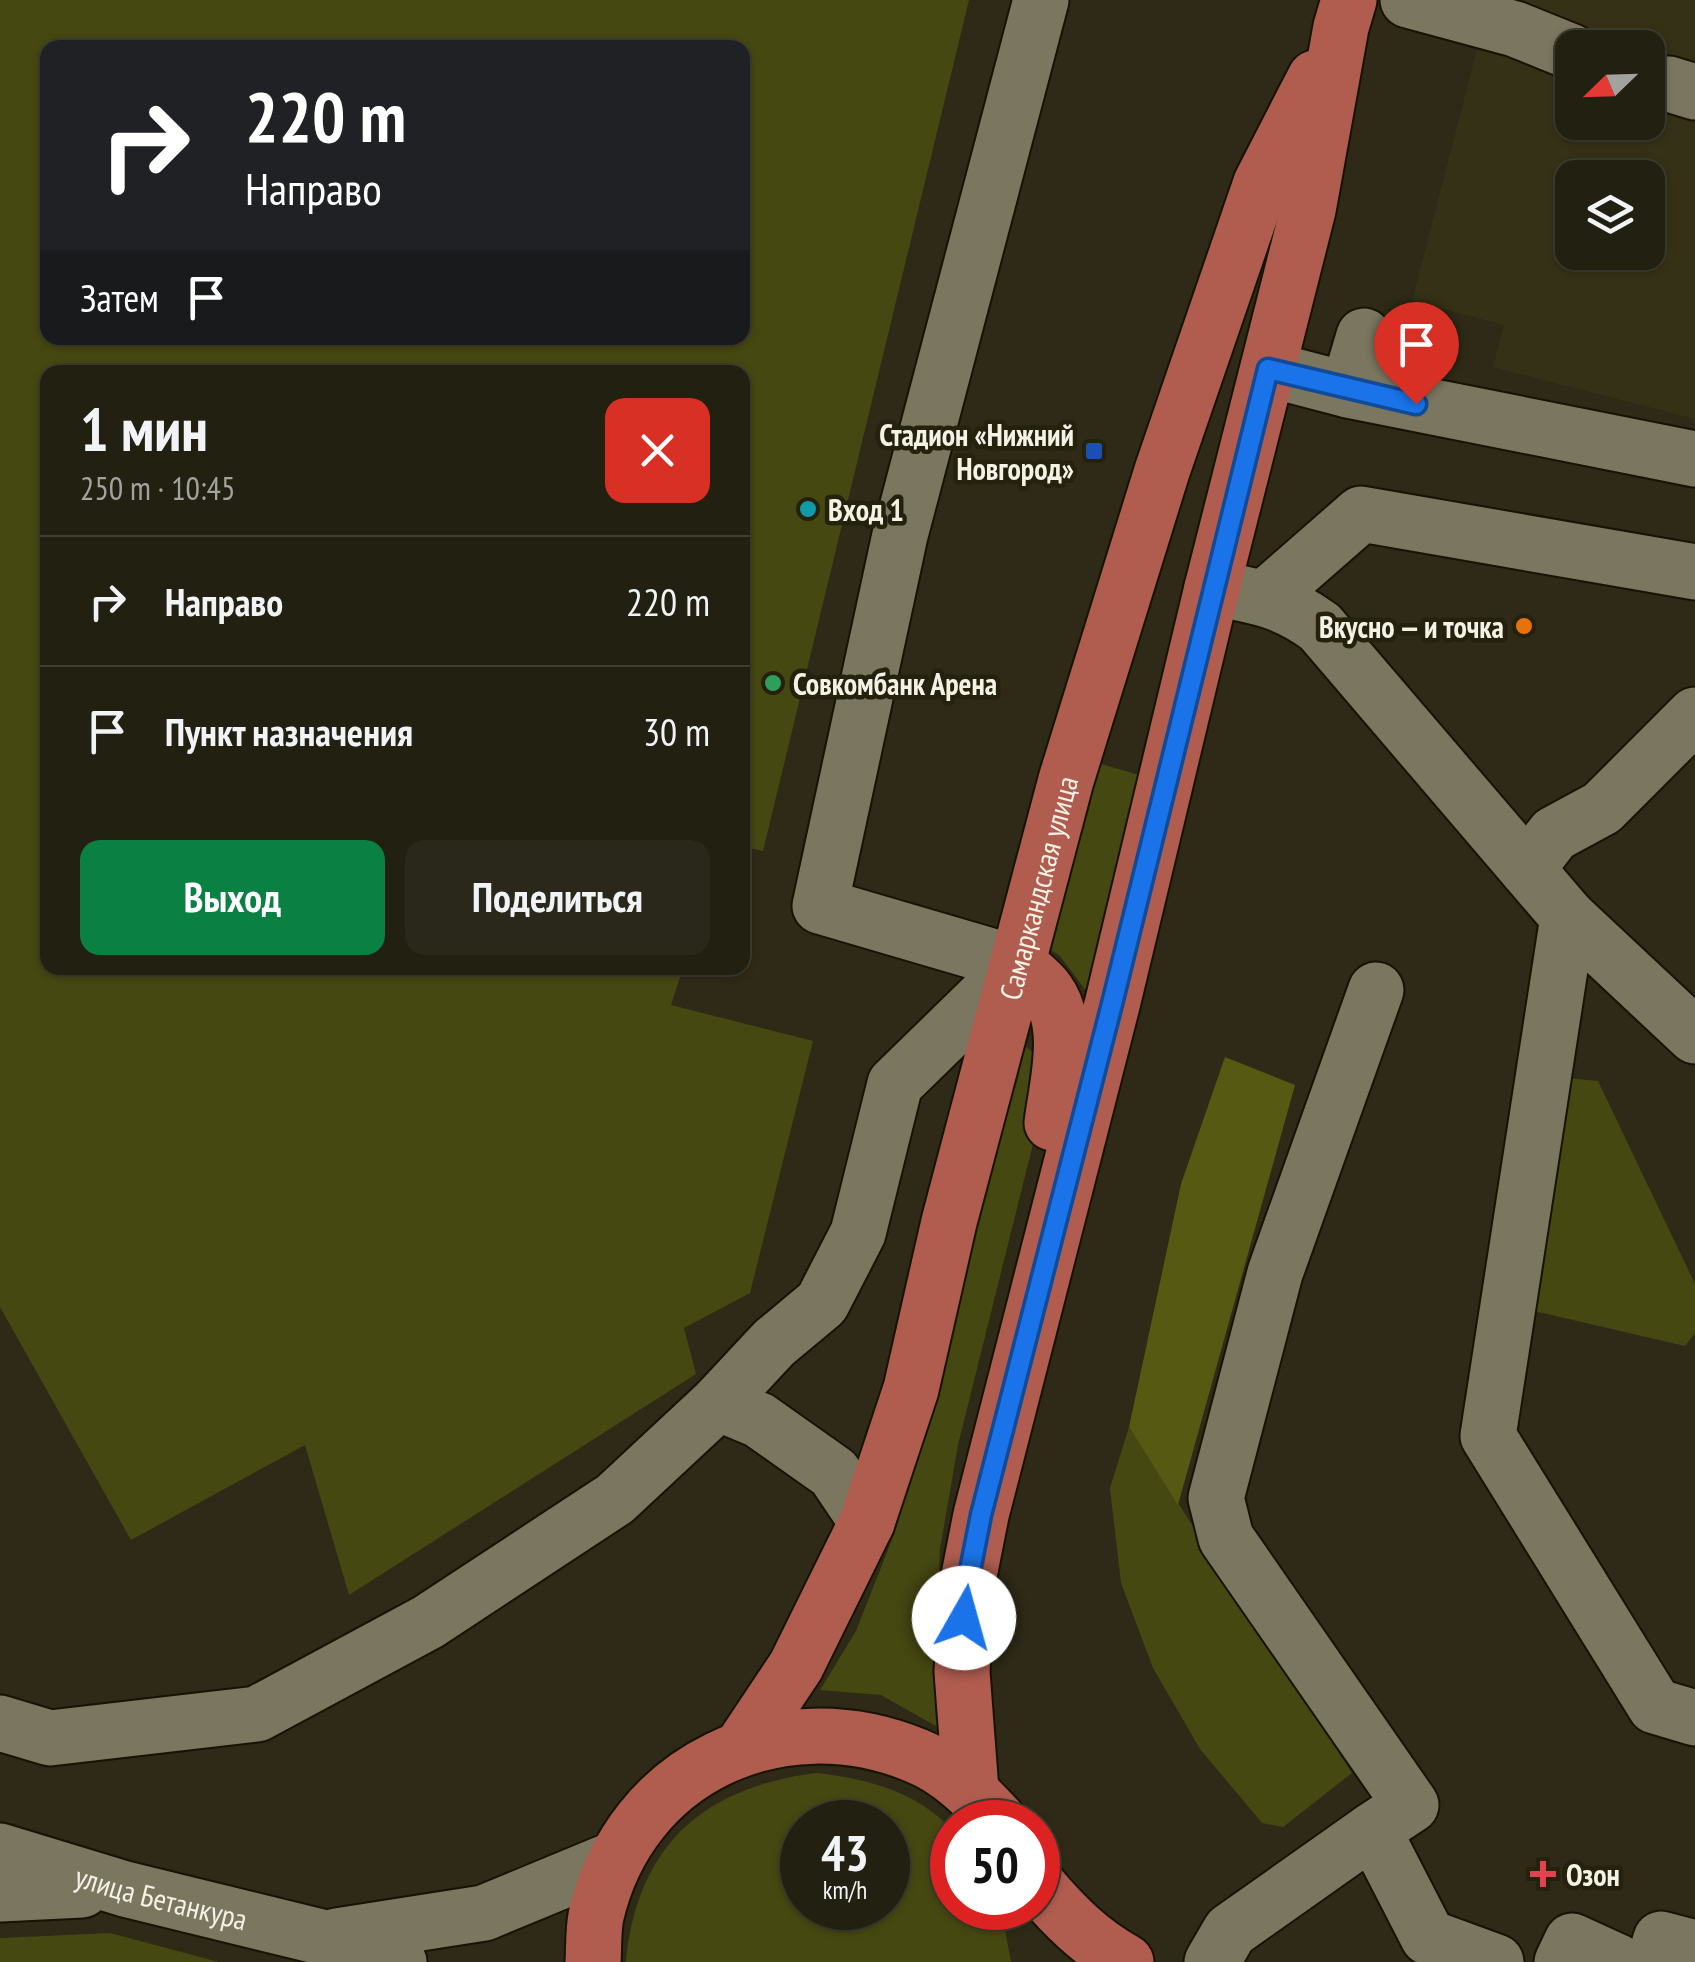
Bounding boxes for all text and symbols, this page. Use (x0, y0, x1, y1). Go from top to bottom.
north arrow (1555, 30, 1665, 140)
map controls (1555, 30, 1665, 270)
text: 220 m (245, 71, 406, 161)
icon: right (80, 80, 210, 210)
text: Направо (245, 159, 382, 217)
button: layers (1555, 160, 1665, 270)
icon: arrive (179, 270, 234, 325)
text: Затем (80, 273, 159, 322)
pin (1374, 302, 1459, 405)
icon: arrive (1389, 317, 1444, 372)
text: 1 мин (80, 390, 208, 468)
button: close (605, 398, 710, 503)
place label: Стадион «Нижний Новгород» (879, 415, 1074, 488)
marker: Стадион «Нижний Новгород» (1083, 440, 1105, 462)
text: 250 m · 10:45 (80, 467, 235, 509)
place label: Вход 1 (828, 490, 904, 529)
marker: Вход 1 (797, 498, 819, 520)
icon: right (80, 574, 135, 629)
text: Направо (165, 577, 283, 626)
text: 220 m (626, 577, 710, 626)
place label: Вкусно — и точка (1319, 607, 1504, 646)
marker: Вкусно — и точка (1513, 615, 1535, 637)
place label: Совкомбанк Арена (793, 664, 997, 703)
marker: Совкомбанк Арена (762, 672, 784, 694)
icon: arrive (80, 704, 135, 759)
text: Пункт назначения (165, 707, 413, 756)
text: 30 m (643, 707, 710, 756)
street label: Самаркандская улица (989, 772, 1086, 1004)
button: Выход (80, 840, 385, 955)
button: Поделиться (405, 840, 710, 955)
position arrow (912, 1566, 1016, 1670)
speed limit sign: 50 (930, 1800, 1060, 1930)
text: 43 (821, 1820, 869, 1885)
place label: Озон (1566, 1855, 1620, 1894)
street label: улица Бетанкура (71, 1856, 252, 1938)
marker: Озон (1530, 1861, 1556, 1887)
text: km/h (823, 1874, 867, 1906)

